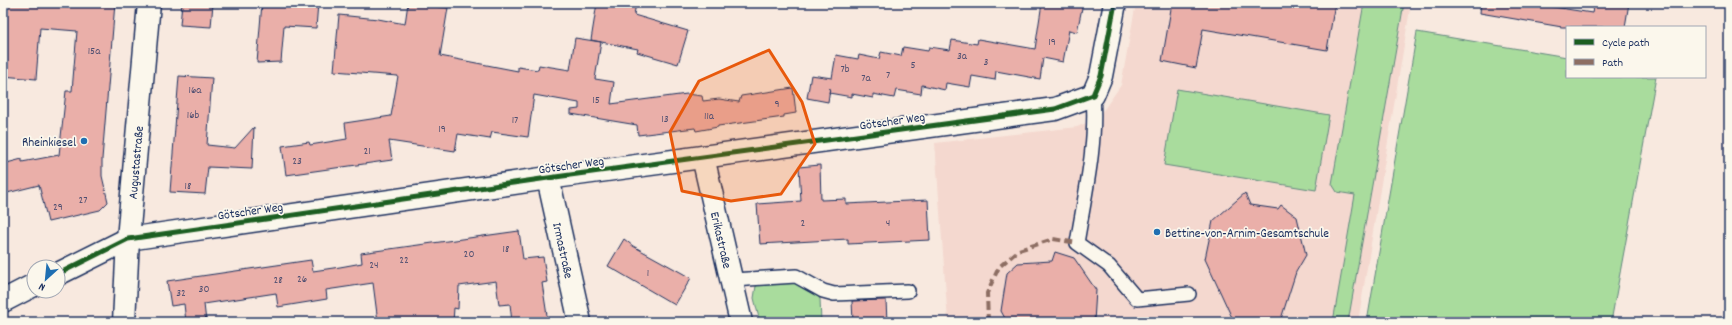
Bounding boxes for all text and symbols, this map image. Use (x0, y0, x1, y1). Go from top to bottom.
legend (1566, 26, 1706, 78)
house number: 19 (1048, 35, 1056, 51)
text: Cycle path (1602, 35, 1650, 52)
house number: 15a (88, 44, 101, 60)
house number: 3a (957, 49, 968, 65)
house number: 3 (984, 55, 989, 71)
text: Path (1602, 55, 1623, 72)
house number: 5 (910, 58, 916, 74)
house number: 7b (841, 62, 850, 78)
house number: 7 (886, 68, 890, 84)
house number: 7a (861, 71, 872, 87)
house number: 16a (189, 83, 202, 99)
house number: 15 (592, 93, 600, 109)
house number: 9 (774, 97, 780, 113)
house number: 16b (187, 108, 200, 124)
street label: Götscher Weg (858, 108, 927, 136)
house number: 11a (704, 109, 715, 125)
house number: 13 (661, 112, 669, 128)
house number: 17 (512, 113, 518, 129)
house number: 19 (438, 122, 446, 138)
street label: Augustastraße (125, 125, 150, 200)
place label: Rheinkiesel (22, 134, 76, 153)
marker: Rheinkiesel (79, 136, 89, 146)
house number: 21 (363, 144, 371, 160)
street label: Götscher Weg (537, 152, 606, 180)
house number: 23 (292, 154, 302, 170)
house number: 18 (185, 179, 191, 195)
house number: 27 (78, 193, 88, 209)
street label: Götscher Weg (216, 198, 285, 226)
house number: 29 (53, 200, 63, 216)
street label: Erikastraße (704, 210, 735, 271)
house number: 2 (801, 216, 806, 232)
house number: 4 (886, 216, 890, 232)
street label: Irmastraße (546, 221, 577, 281)
place label: Bettine-von-Arnim-Gesamtschule (1165, 225, 1329, 244)
marker: Bettine-von-Arnim-Gesamtschule (1152, 227, 1162, 237)
house number: 18 (503, 242, 509, 258)
house number: 20 (464, 247, 474, 263)
house number: 22 (399, 253, 409, 269)
house number: 24 (369, 258, 379, 274)
north arrow (26, 259, 66, 299)
house number: 1 (647, 266, 649, 282)
house number: 26 (297, 272, 307, 288)
house number: 28 (273, 273, 283, 289)
text: N (36, 278, 48, 294)
house number: 30 (199, 282, 209, 298)
house number: 32 (176, 286, 186, 302)

